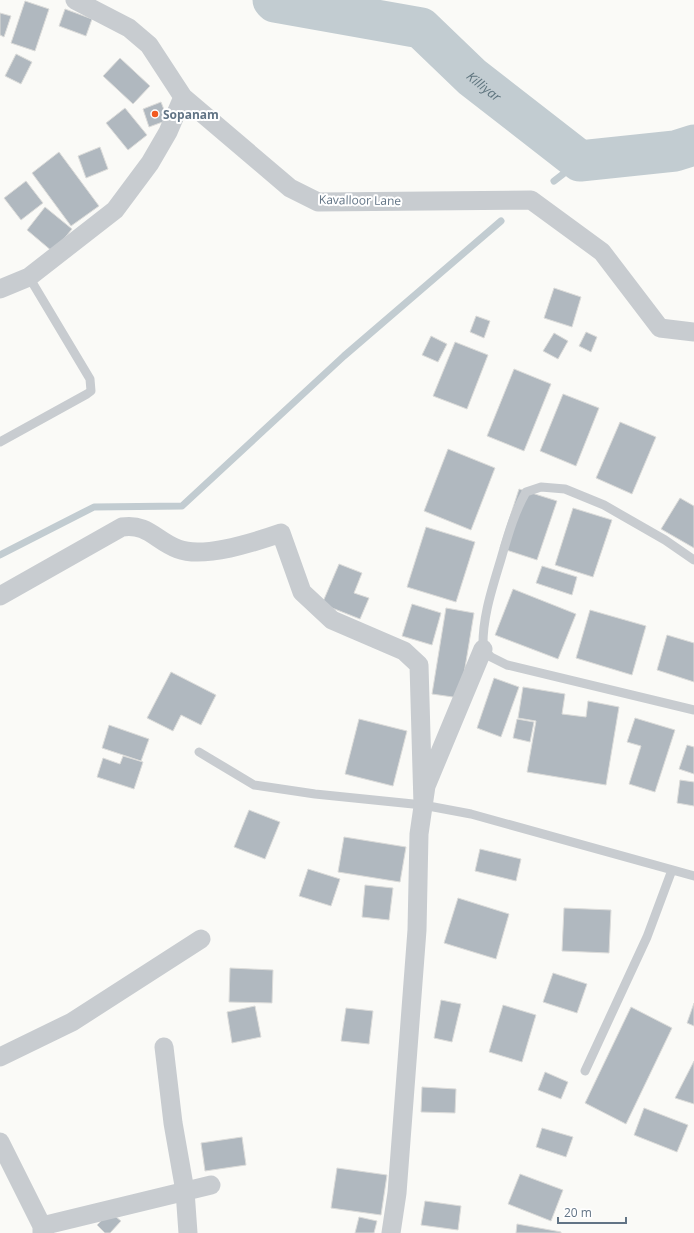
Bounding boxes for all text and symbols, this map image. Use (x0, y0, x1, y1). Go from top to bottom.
water label: Killiyar (463, 68, 506, 106)
place label: Sopanam (163, 106, 219, 123)
marker: Sopanam (150, 109, 160, 119)
street label: Kavalloor Lane (319, 191, 402, 209)
scale bar (558, 1199, 626, 1225)
text: 20 m (564, 1204, 592, 1221)

